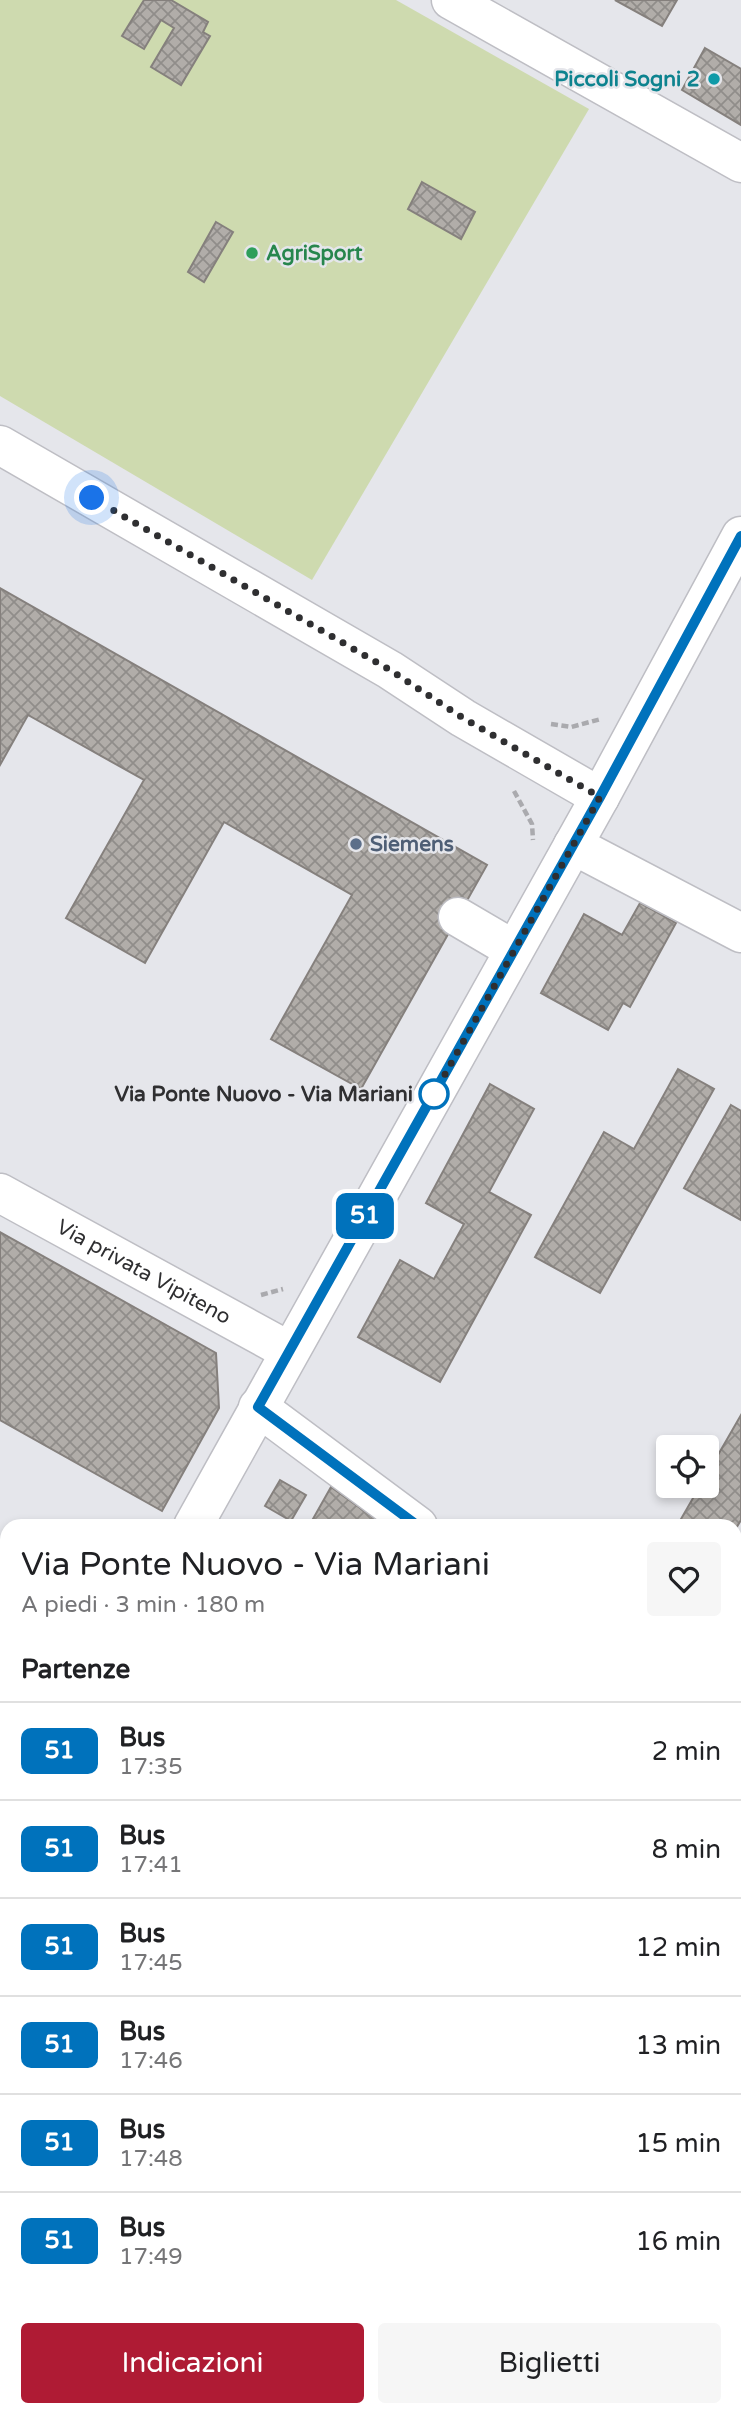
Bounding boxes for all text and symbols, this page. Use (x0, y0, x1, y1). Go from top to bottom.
place label: Piccoli Sogni 2 (554, 67, 700, 92)
marker: Piccoli Sogni 2 (706, 71, 722, 87)
place label: AgriSport (266, 241, 363, 266)
marker: AgriSport (244, 245, 260, 261)
your location (74, 480, 109, 515)
place label: Siemens (370, 832, 454, 857)
marker: Siemens (348, 836, 364, 852)
marker: Via Ponte Nuovo - Via Mariani (419, 1079, 449, 1109)
place label: Via Ponte Nuovo - Via Mariani (115, 1082, 413, 1107)
line badge: 51 (334, 1193, 396, 1239)
text: 51 (350, 1201, 380, 1230)
street label: Via privata Vipiteno (52, 1214, 235, 1329)
map controls (656, 1435, 719, 1498)
button: locate (656, 1435, 719, 1498)
button: heart (647, 1542, 721, 1616)
text: Via Ponte Nuovo - Via Mariani (21, 1545, 490, 1584)
text: A piedi · 3 min · 180 m (21, 1591, 265, 1619)
text: Partenze (21, 1654, 130, 1685)
text: Bus (119, 1722, 165, 1753)
text: 51 (44, 1736, 75, 1765)
text: 2 min (652, 1736, 721, 1767)
text: 17:35 (119, 1753, 183, 1781)
text: Bus (119, 1820, 165, 1851)
text: 51 (44, 1834, 75, 1863)
text: 8 min (652, 1834, 721, 1865)
text: 17:41 (119, 1851, 183, 1879)
text: Bus (119, 1918, 165, 1949)
text: 51 (44, 1932, 75, 1961)
text: 12 min (635, 1932, 721, 1963)
text: 17:45 (119, 1949, 183, 1977)
text: Bus (119, 2016, 165, 2047)
text: 51 (44, 2030, 75, 2059)
text: 13 min (635, 2030, 721, 2061)
text: 17:46 (119, 2047, 183, 2075)
text: Bus (119, 2114, 165, 2145)
text: 51 (44, 2128, 75, 2157)
text: 15 min (635, 2128, 721, 2159)
text: 17:48 (119, 2145, 183, 2173)
text: Bus (119, 2212, 165, 2243)
text: 51 (44, 2226, 75, 2255)
text: 16 min (635, 2226, 721, 2257)
text: 17:49 (119, 2243, 183, 2271)
button: Indicazioni (21, 2323, 364, 2403)
button: Biglietti (378, 2323, 721, 2403)

